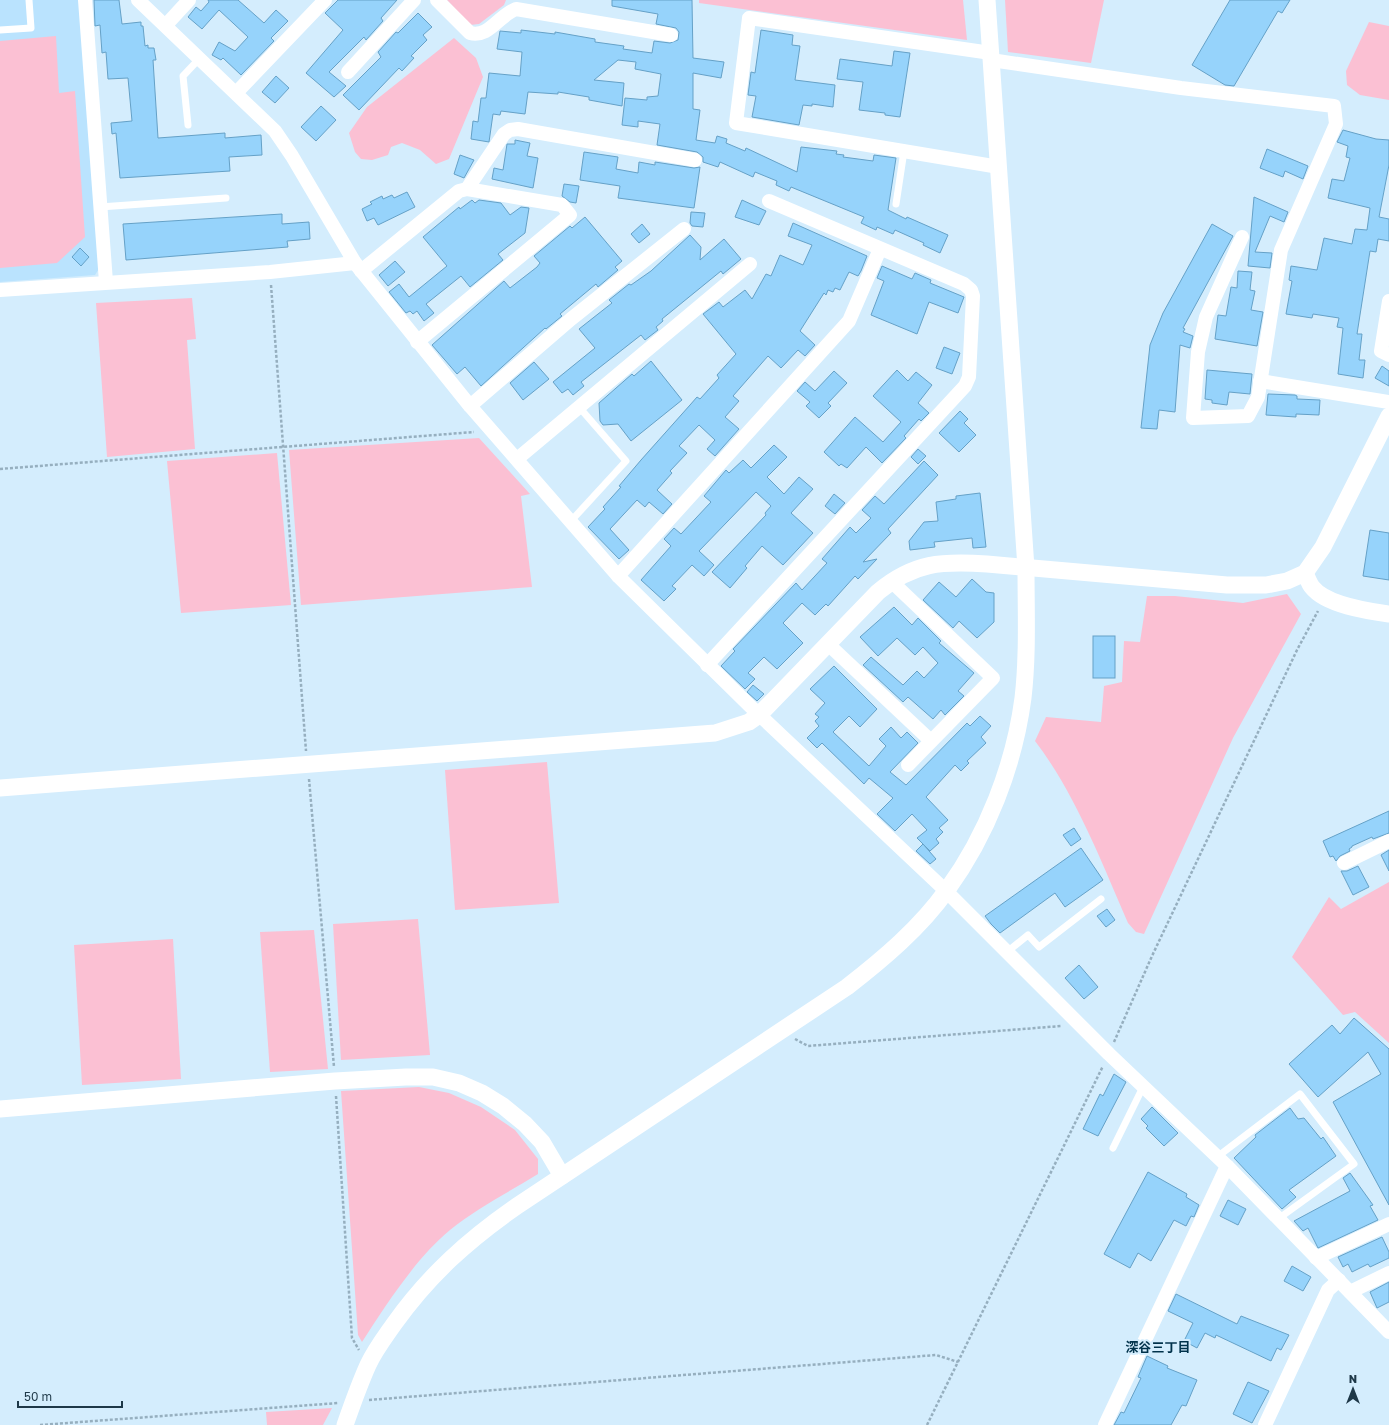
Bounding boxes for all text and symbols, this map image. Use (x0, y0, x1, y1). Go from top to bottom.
district label: 深谷三丁目 (1125, 1339, 1191, 1355)
north arrow (1333, 1369, 1373, 1409)
text: N (1349, 1372, 1357, 1385)
scale bar (18, 1383, 122, 1409)
text: 50 m (24, 1389, 52, 1404)

